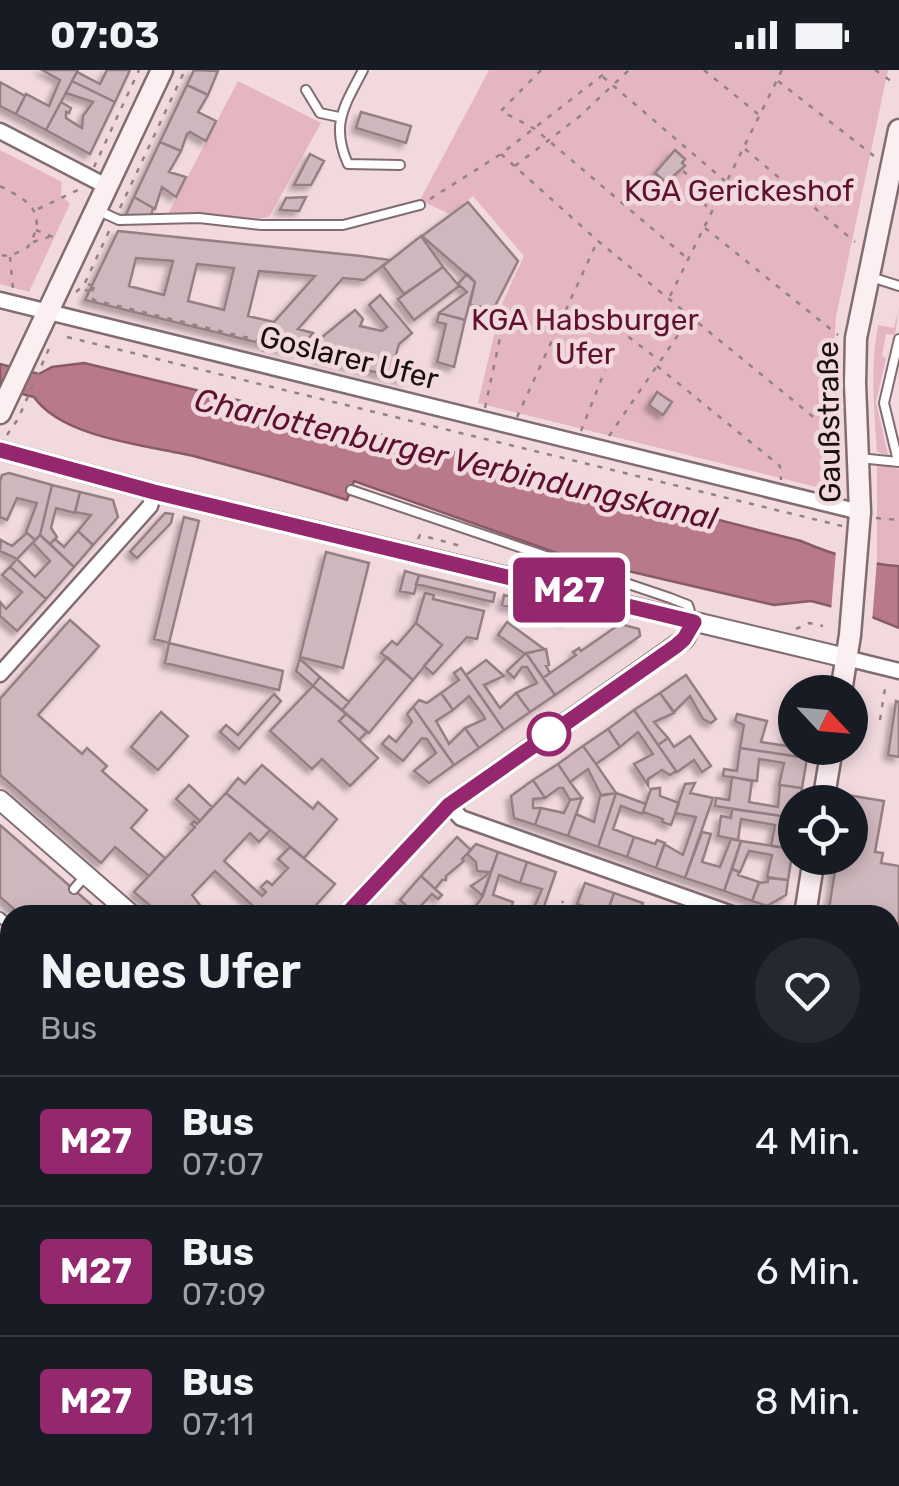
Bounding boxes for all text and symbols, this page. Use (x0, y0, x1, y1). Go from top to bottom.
text: 07:03 (50, 12, 160, 58)
park label: KGA Gerickeshof (624, 173, 854, 209)
park label: KGA Habsburger Ufer (471, 302, 700, 372)
street label: Goslarer Ufer (256, 318, 443, 398)
street label: Gaußstraße (810, 341, 848, 503)
water label: Charlottenburger Verbindungskanal (191, 380, 722, 538)
line badge: M27 (512, 558, 626, 622)
text: M27 (533, 569, 605, 611)
north arrow (778, 675, 868, 765)
map controls (778, 675, 868, 875)
unlabelled marker (528, 713, 570, 755)
button: locate (778, 785, 868, 875)
button: heart (755, 938, 860, 1043)
text: Neues Ufer (40, 943, 301, 1000)
text: Bus (40, 1009, 97, 1047)
text: Bus (182, 1099, 254, 1145)
text: 4 Min. (755, 1118, 860, 1164)
text: M27 (60, 1120, 132, 1162)
text: 07:07 (182, 1145, 263, 1183)
text: Bus (182, 1229, 254, 1275)
text: 6 Min. (756, 1248, 860, 1294)
text: M27 (60, 1250, 132, 1292)
text: 07:09 (182, 1275, 266, 1313)
text: Bus (182, 1359, 254, 1405)
text: 8 Min. (755, 1378, 860, 1424)
text: M27 (60, 1380, 132, 1422)
text: 07:11 (182, 1405, 254, 1443)

